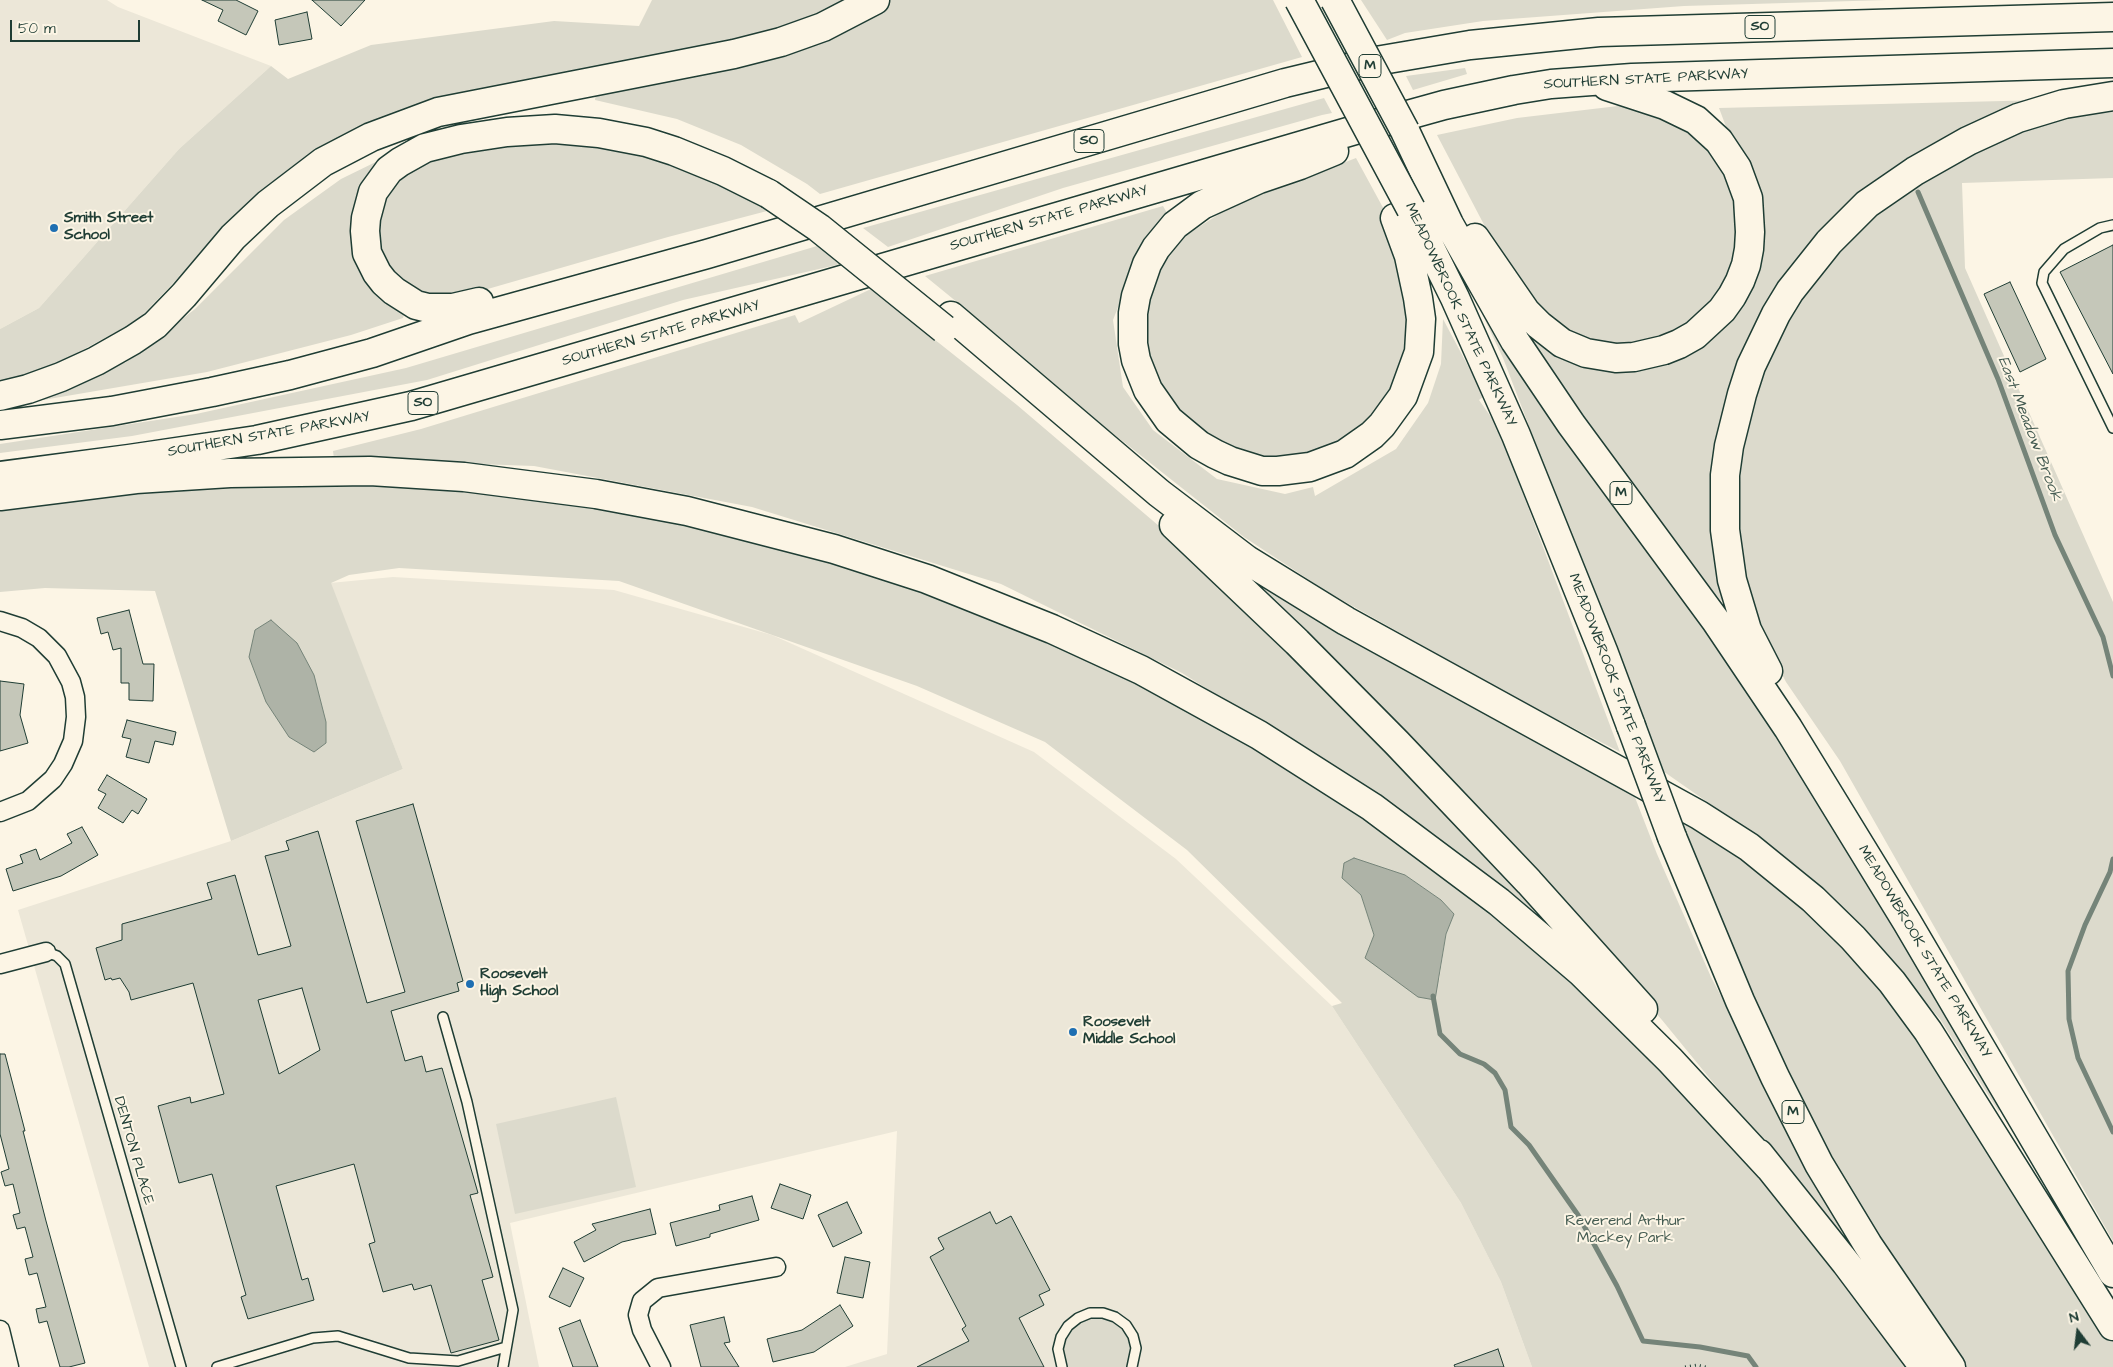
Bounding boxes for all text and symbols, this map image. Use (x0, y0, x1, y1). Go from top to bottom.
scale bar (12, 10, 142, 42)
road number: SO (1745, 16, 1775, 38)
text: 50 m (18, 18, 56, 39)
road number: M (1359, 54, 1381, 78)
street label: SOUTHERN STATE PARKWAY (1543, 66, 1749, 94)
road number: SO (1074, 130, 1104, 152)
street label: SOUTHERN STATE PARKWAY (948, 182, 1150, 256)
street label: MEADOWBROOK STATE PARKWAY (1400, 200, 1520, 430)
place label: Smith Street School (64, 210, 153, 245)
marker: Smith Street School (48, 222, 60, 234)
street label: SOUTHERN STATE PARKWAY (560, 297, 762, 371)
water label: East Meadow Brook (1993, 354, 2065, 504)
road number: SO (408, 392, 438, 414)
street label: SOUTHERN STATE PARKWAY (166, 408, 372, 462)
road number: M (1610, 482, 1632, 504)
street label: MEADOWBROOK STATE PARKWAY (1564, 571, 1668, 807)
street label: MEADOWBROOK STATE PARKWAY (1853, 842, 1995, 1062)
place label: Roosevelt High School (480, 966, 558, 1001)
marker: Roosevelt High School (464, 978, 476, 990)
place label: Roosevelt Middle School (1083, 1014, 1175, 1049)
marker: Roosevelt Middle School (1067, 1026, 1079, 1038)
street label: DENTON PLACE (109, 1095, 157, 1207)
road number: M (1782, 1100, 1804, 1124)
park label: Reverend Arthur Mackey Park (1565, 1213, 1685, 1248)
north arrow (2053, 1307, 2103, 1357)
text: N (2067, 1307, 2081, 1328)

